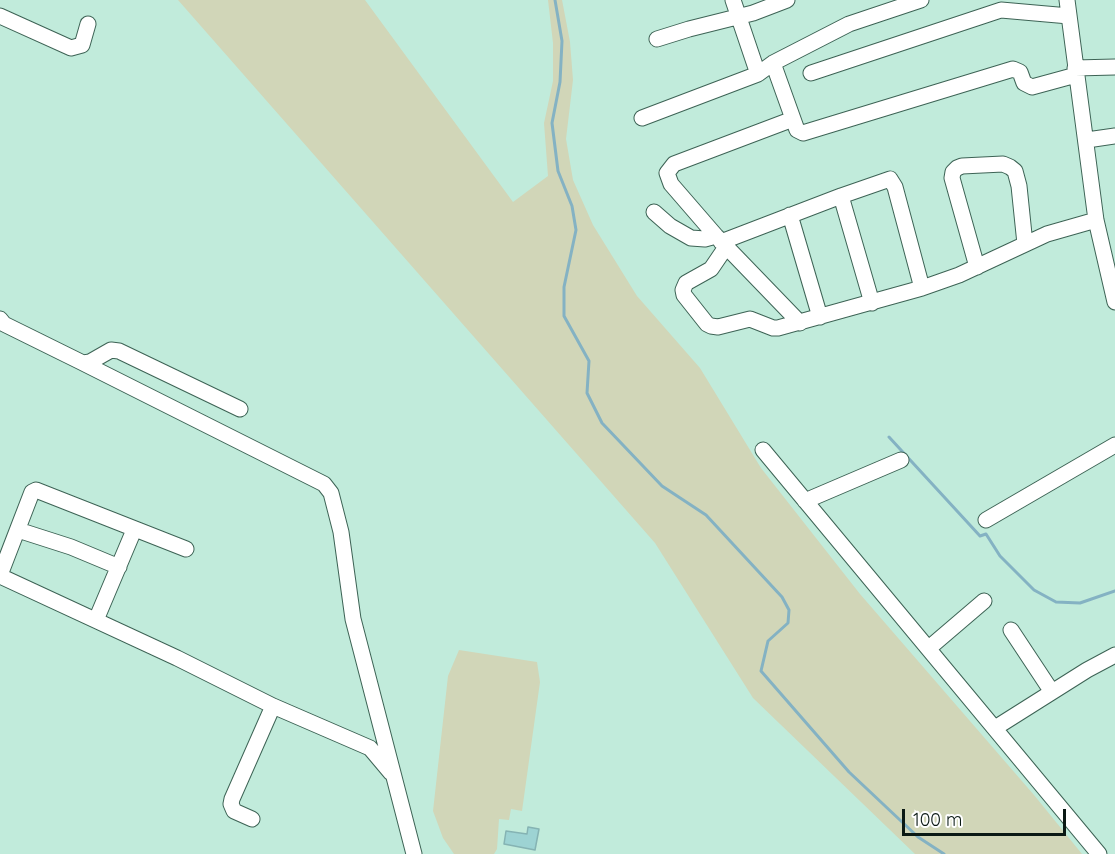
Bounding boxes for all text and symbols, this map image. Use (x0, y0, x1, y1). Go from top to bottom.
scale bar (905, 797, 1068, 835)
text: 100 m (913, 808, 962, 831)

